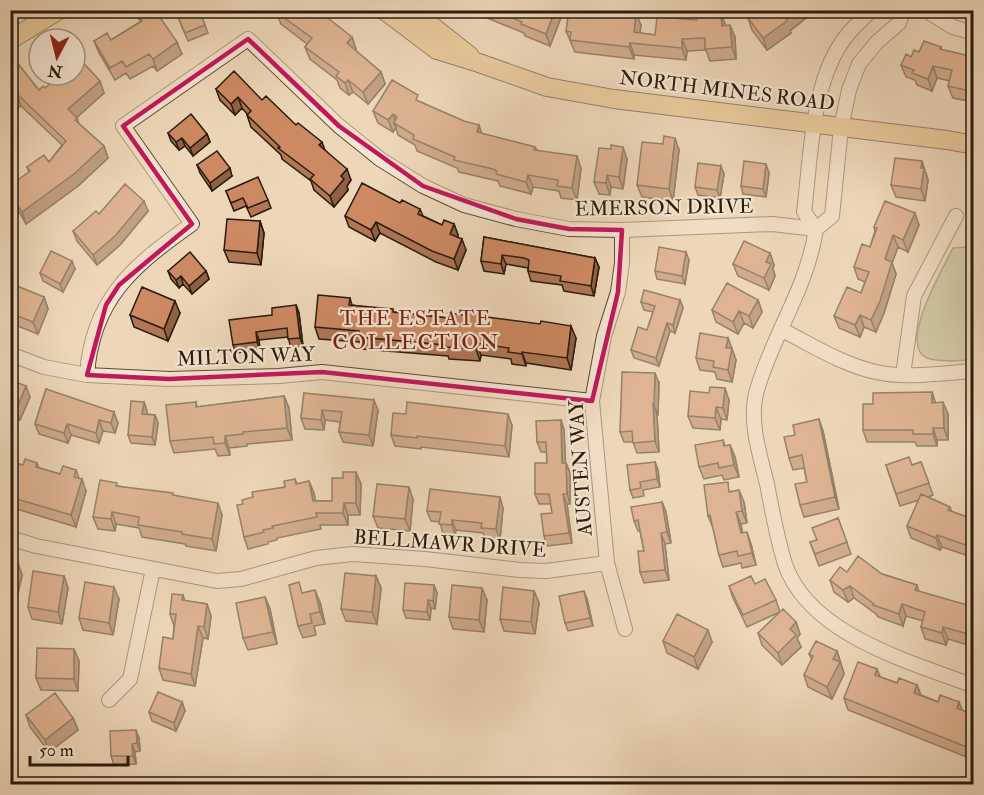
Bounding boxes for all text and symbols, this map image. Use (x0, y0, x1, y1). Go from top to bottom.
north arrow (27, 27, 87, 87)
text: N (46, 60, 65, 82)
street label: NORTH MINES ROAD (618, 65, 836, 116)
street label: EMERSON DRIVE (574, 193, 754, 222)
district label: THE ESTATE COLLECTION (332, 305, 500, 356)
street label: MILTON WAY (176, 342, 317, 371)
street label: AUSTEN WAY (563, 398, 598, 538)
street label: BELLMAWR DRIVE (353, 524, 547, 563)
scale bar (30, 729, 128, 767)
text: 50 m (39, 739, 74, 762)

